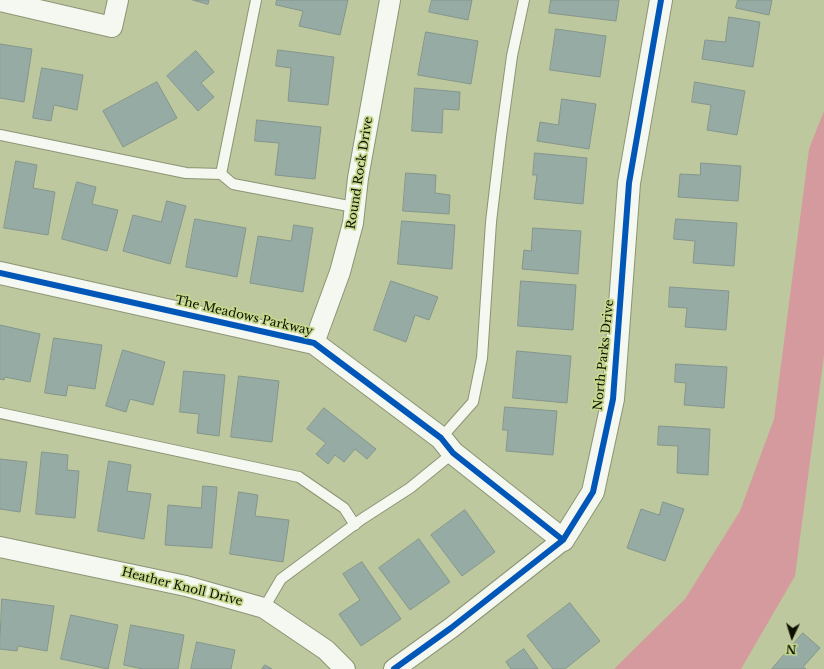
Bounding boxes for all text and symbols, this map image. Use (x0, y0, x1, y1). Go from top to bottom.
street label: Round Rock Drive (344, 116, 376, 230)
street label: The Meadows Parkway (174, 293, 314, 339)
street label: North Parks Drive (591, 299, 617, 411)
street label: Heather Knoll Drive (120, 565, 244, 609)
north arrow (772, 617, 812, 657)
text: N (786, 642, 797, 656)

